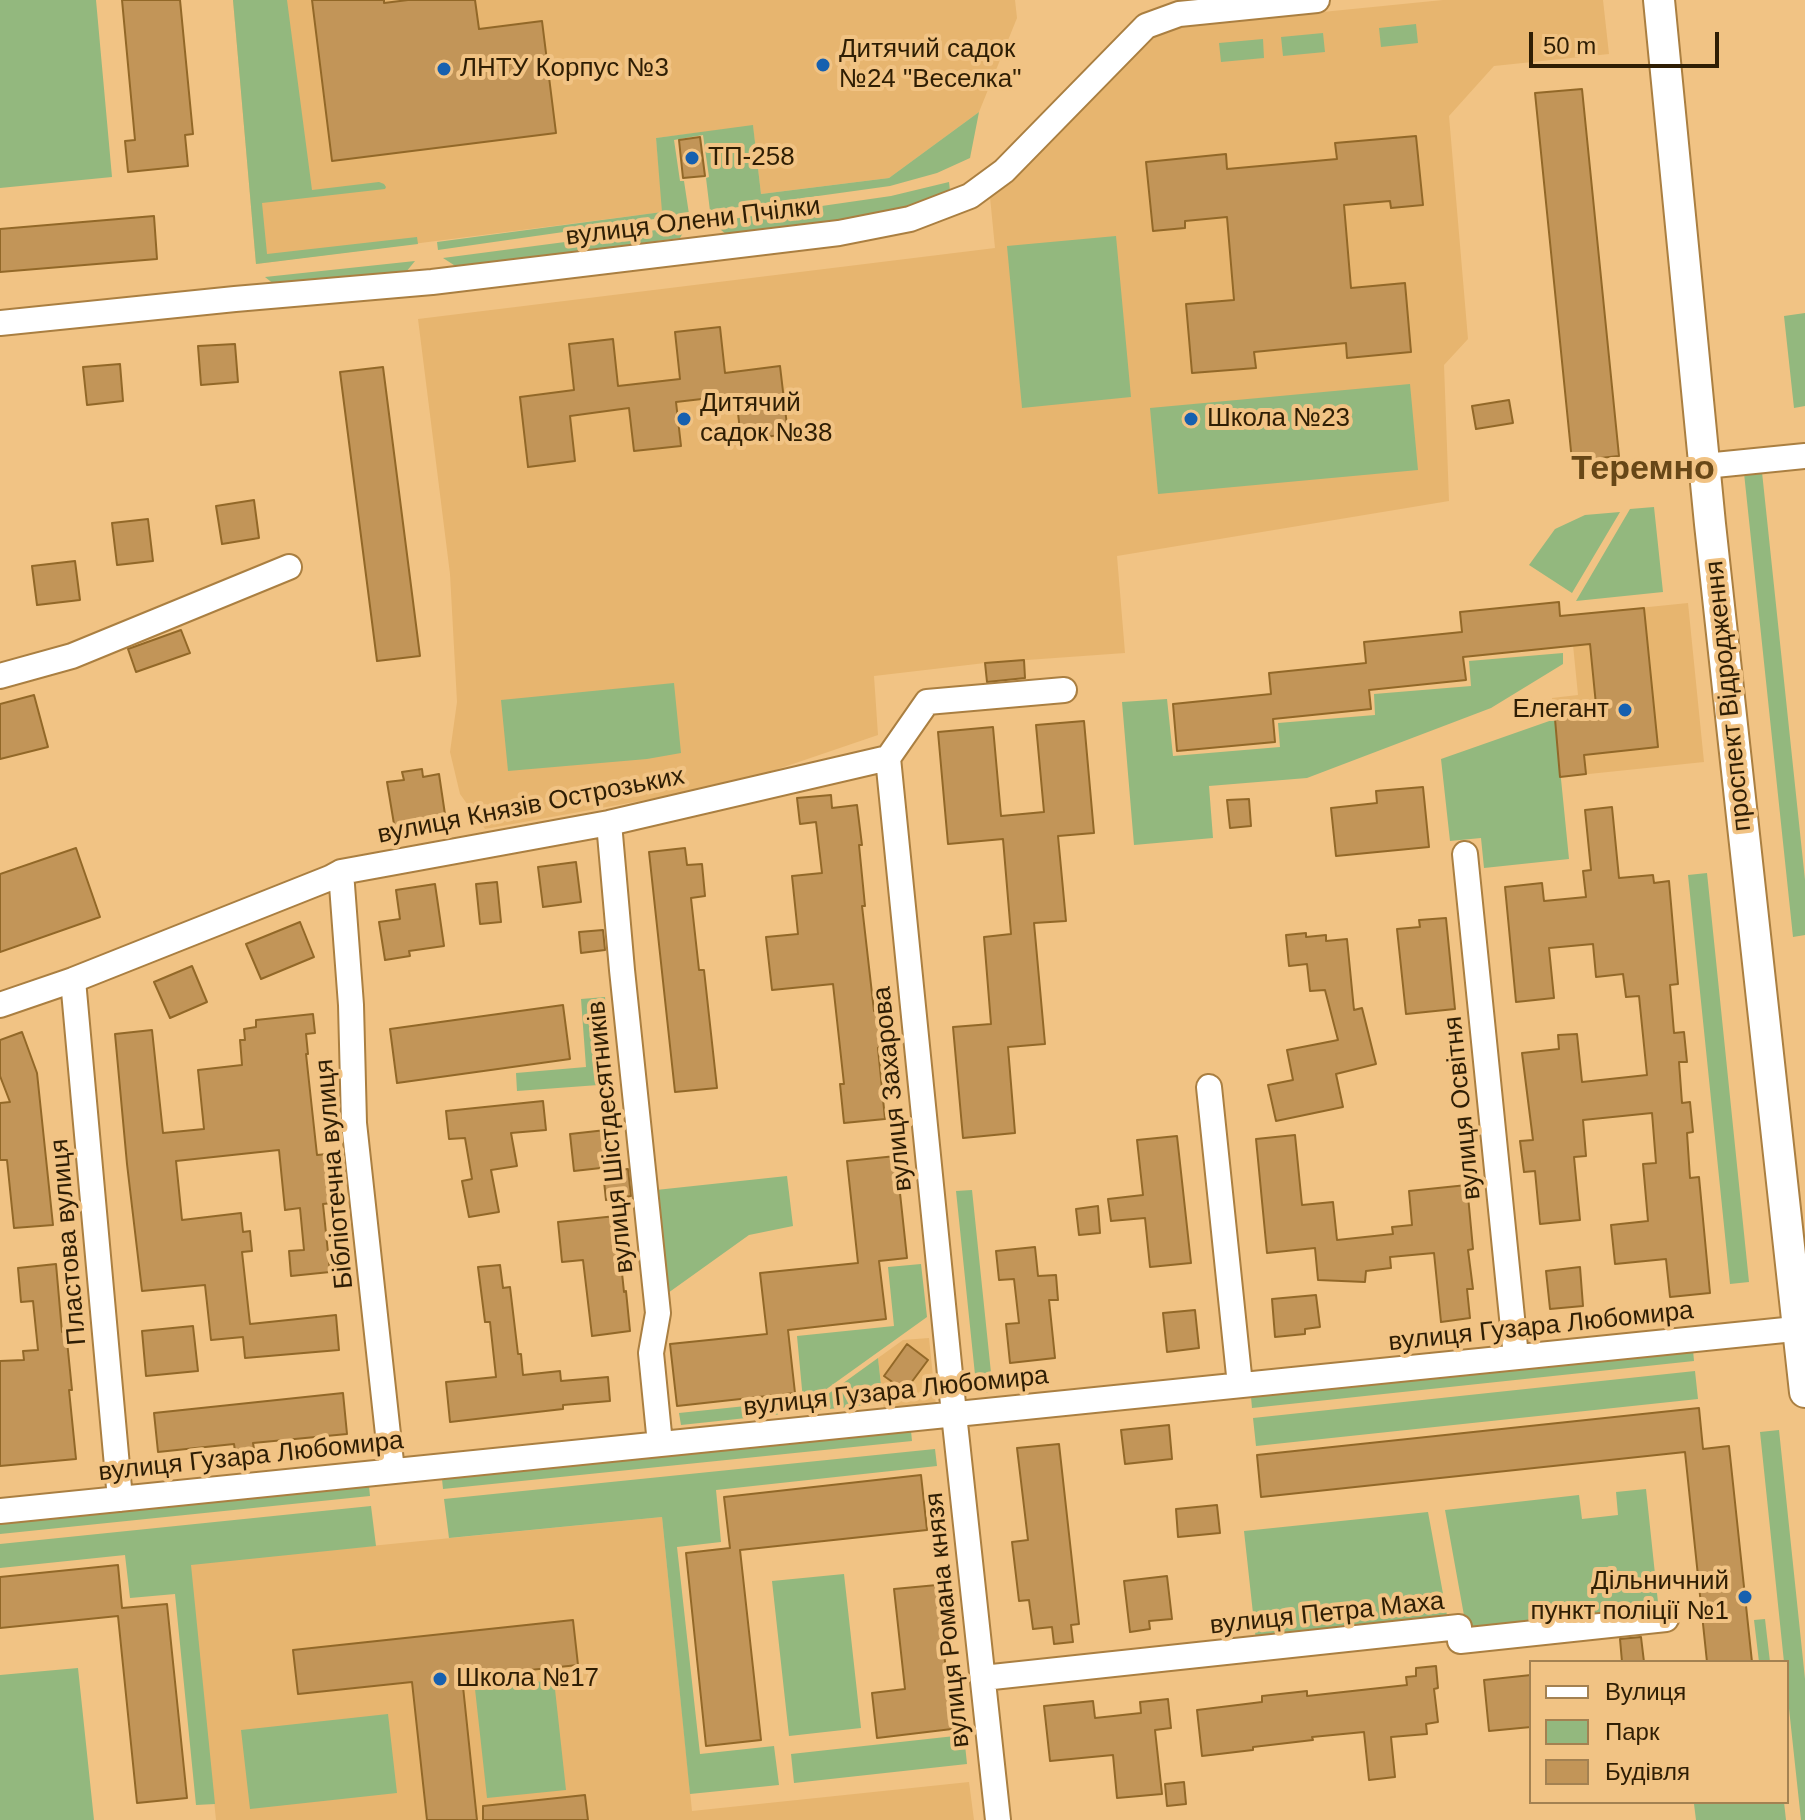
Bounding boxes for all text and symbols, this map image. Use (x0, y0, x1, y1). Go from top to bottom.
scale bar (1533, 16, 1723, 66)
text: 50 m (1543, 32, 1596, 59)
place label: Дитячий садок №24 "Веселка" (839, 34, 1021, 96)
place label: ЛНТУ Корпус №3 (460, 53, 669, 85)
marker: Дитячий садок №24 "Веселка" (814, 56, 832, 74)
marker: ЛНТУ Корпус №3 (435, 60, 453, 78)
place label: ТП-258 (708, 142, 795, 174)
marker: ТП-258 (683, 149, 701, 167)
street label: вулиця Олени Пчілки (564, 191, 822, 253)
place label: Дитячий садок №38 (700, 388, 833, 450)
place label: Школа №23 (1207, 403, 1350, 435)
marker: Дитячий садок №38 (675, 410, 693, 428)
marker: Школа №23 (1182, 410, 1200, 428)
district label: Теремно (1571, 450, 1715, 490)
street label: проспект Відродження (1699, 559, 1759, 833)
place label: Елегант (1512, 694, 1609, 726)
marker: Елегант (1616, 701, 1634, 719)
street label: вулиця Князів Острозьких (375, 761, 687, 851)
street label: вулиця Захарова (867, 985, 919, 1193)
street label: вулиця Шістдесятників (581, 999, 641, 1275)
street label: вулиця Освітня (1438, 1015, 1488, 1201)
street label: Бібліотечна вулиця (309, 1058, 361, 1290)
street label: Пластова вулиця (44, 1138, 94, 1346)
street label: вулиця Гузара Любомира (1387, 1295, 1695, 1359)
street label: вулиця Гузара Любомира (742, 1360, 1050, 1424)
street label: вулиця Гузара Любомира (97, 1425, 405, 1489)
street label: вулиця Романа князя (919, 1491, 977, 1749)
place label: Дільничний пункт поліції №1 (1530, 1566, 1729, 1628)
street label: вулиця Петра Маха (1208, 1586, 1446, 1642)
marker: Дільничний пункт поліції №1 (1736, 1588, 1754, 1606)
legend (1529, 1660, 1789, 1804)
place label: Школа №17 (456, 1663, 599, 1695)
marker: Школа №17 (431, 1670, 449, 1688)
text: Вулиця (1605, 1678, 1686, 1705)
text: Парк (1605, 1718, 1659, 1745)
text: Будівля (1605, 1758, 1690, 1785)

